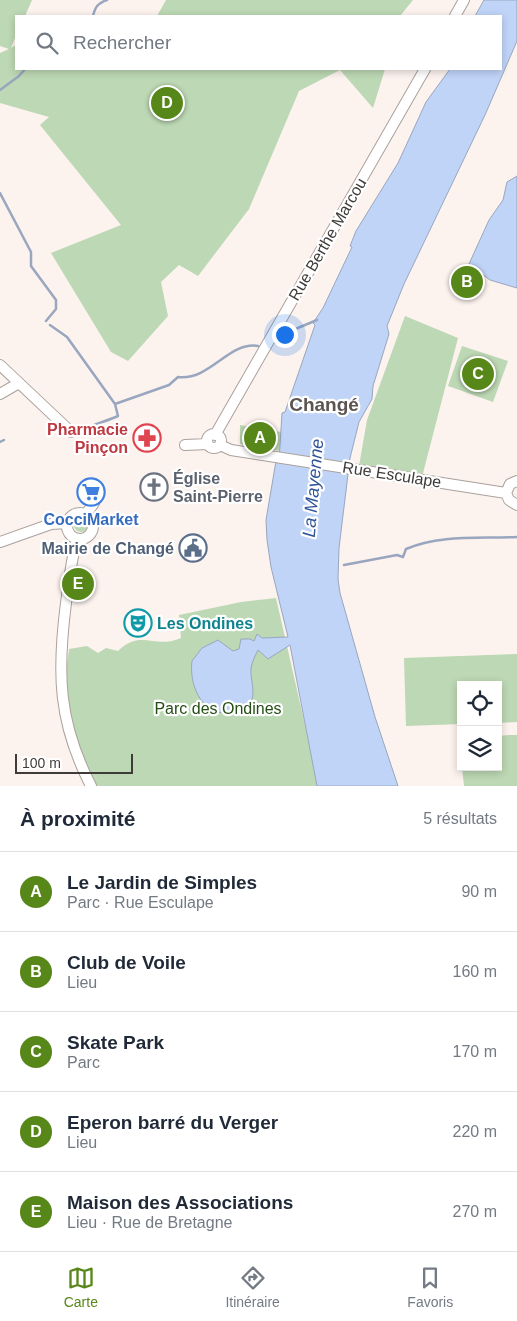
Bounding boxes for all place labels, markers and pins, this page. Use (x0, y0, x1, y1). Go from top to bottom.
pin: D (151, 84, 183, 122)
pin: B (451, 263, 483, 301)
pin: C (462, 355, 494, 393)
pin: A (244, 419, 276, 457)
place label: Pharmacie Pinçon (47, 421, 128, 456)
pharmacy icon: Pharmacie Pinçon (132, 423, 162, 453)
place label: Église Saint-Pierre (173, 469, 263, 505)
church icon: Église Saint-Pierre (139, 472, 169, 502)
supermarket icon: CocciMarket (76, 477, 106, 507)
place label: CocciMarket (43, 511, 139, 528)
public building icon: Mairie de Changé (178, 533, 208, 563)
place label: Mairie de Changé (42, 540, 174, 557)
pin: E (62, 565, 94, 603)
theatre icon: Les Ondines (123, 608, 153, 638)
place label: Les Ondines (157, 615, 253, 632)

